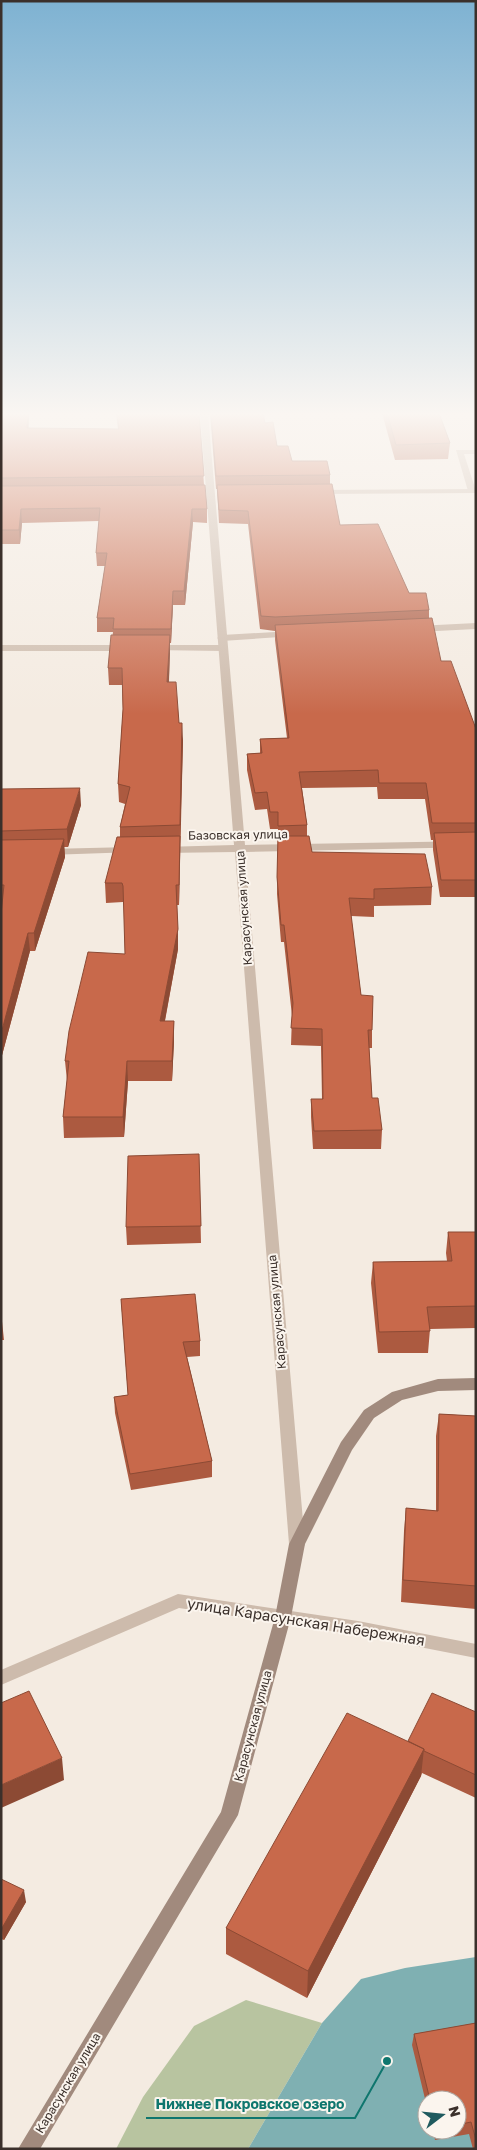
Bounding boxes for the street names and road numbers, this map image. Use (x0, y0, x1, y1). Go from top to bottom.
street label: Базовская улица (188, 826, 288, 843)
street label: Карасунская улица (232, 850, 255, 966)
street label: Карасунская улица (264, 1254, 289, 1370)
street label: улица Карасунская Набережная (186, 1593, 426, 1649)
street label: Карасунская улица (230, 1669, 275, 1783)
street label: Карасунская улица (32, 2030, 104, 2136)

